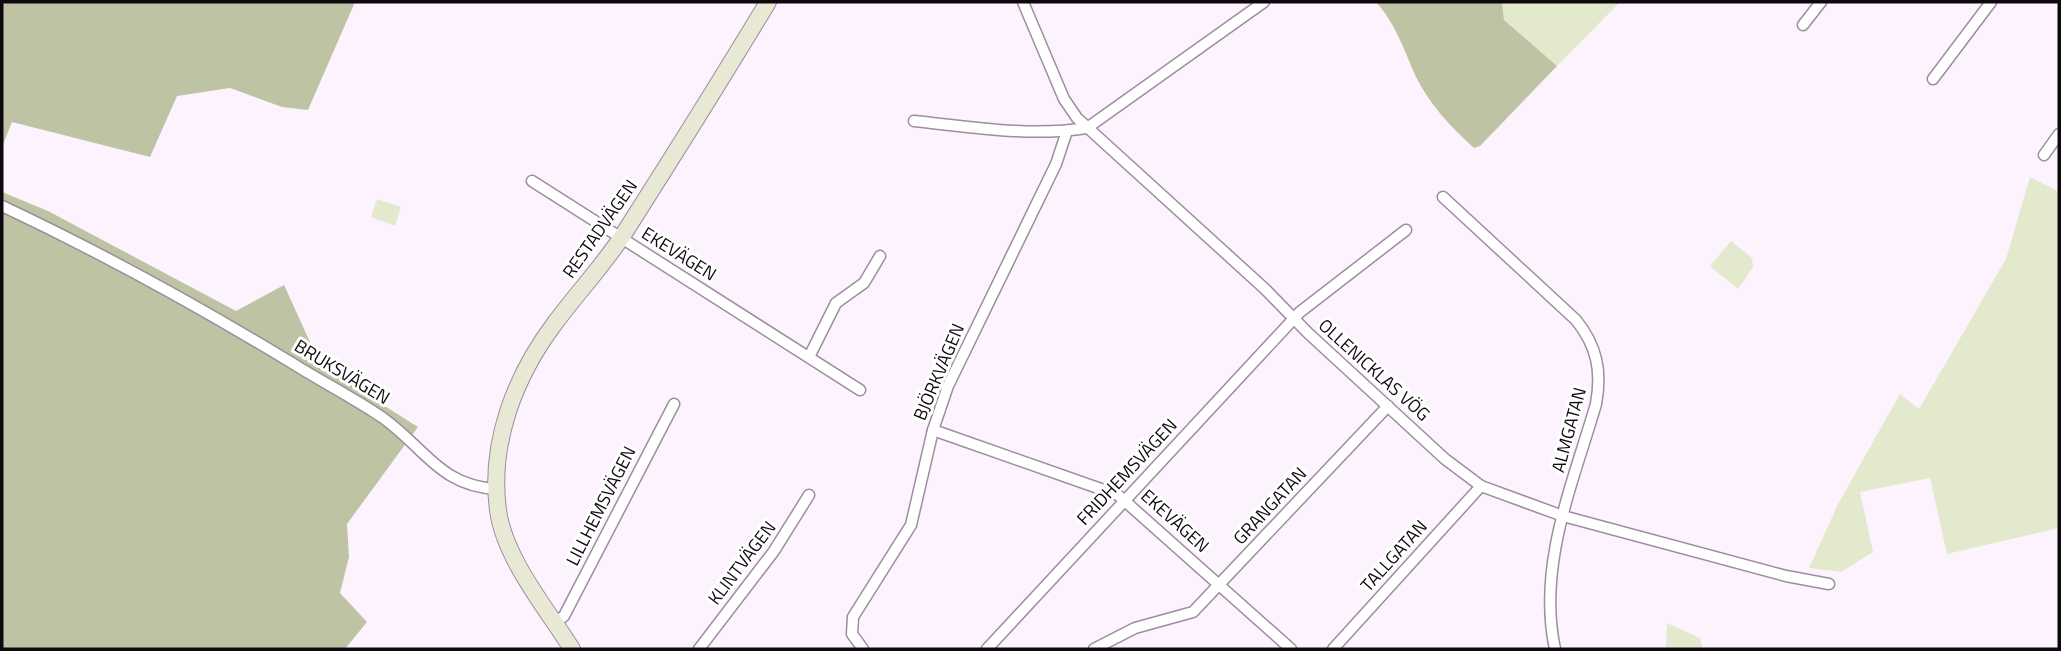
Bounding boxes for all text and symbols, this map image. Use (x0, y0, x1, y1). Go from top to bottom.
street label: RESTADVÄGEN (555, 174, 644, 284)
street label: EKEVÄGEN (637, 220, 722, 287)
street label: OLLENICKLAS VÖG (1313, 312, 1436, 427)
street label: BJÖRKVÄGEN (906, 319, 971, 424)
street label: BRUKSVÄGEN (289, 332, 395, 411)
street label: ALMGATAN (1544, 384, 1593, 475)
street label: FRIDHEMSVÄGEN (1070, 412, 1183, 531)
street label: LILLHEMSVÄGEN (559, 441, 642, 570)
street label: GRANGATAN (1227, 461, 1313, 550)
street label: EKEVÄGEN (1135, 483, 1216, 559)
street label: TALLGATAN (1354, 514, 1433, 598)
street label: KLINTVÄGEN (701, 515, 782, 610)

